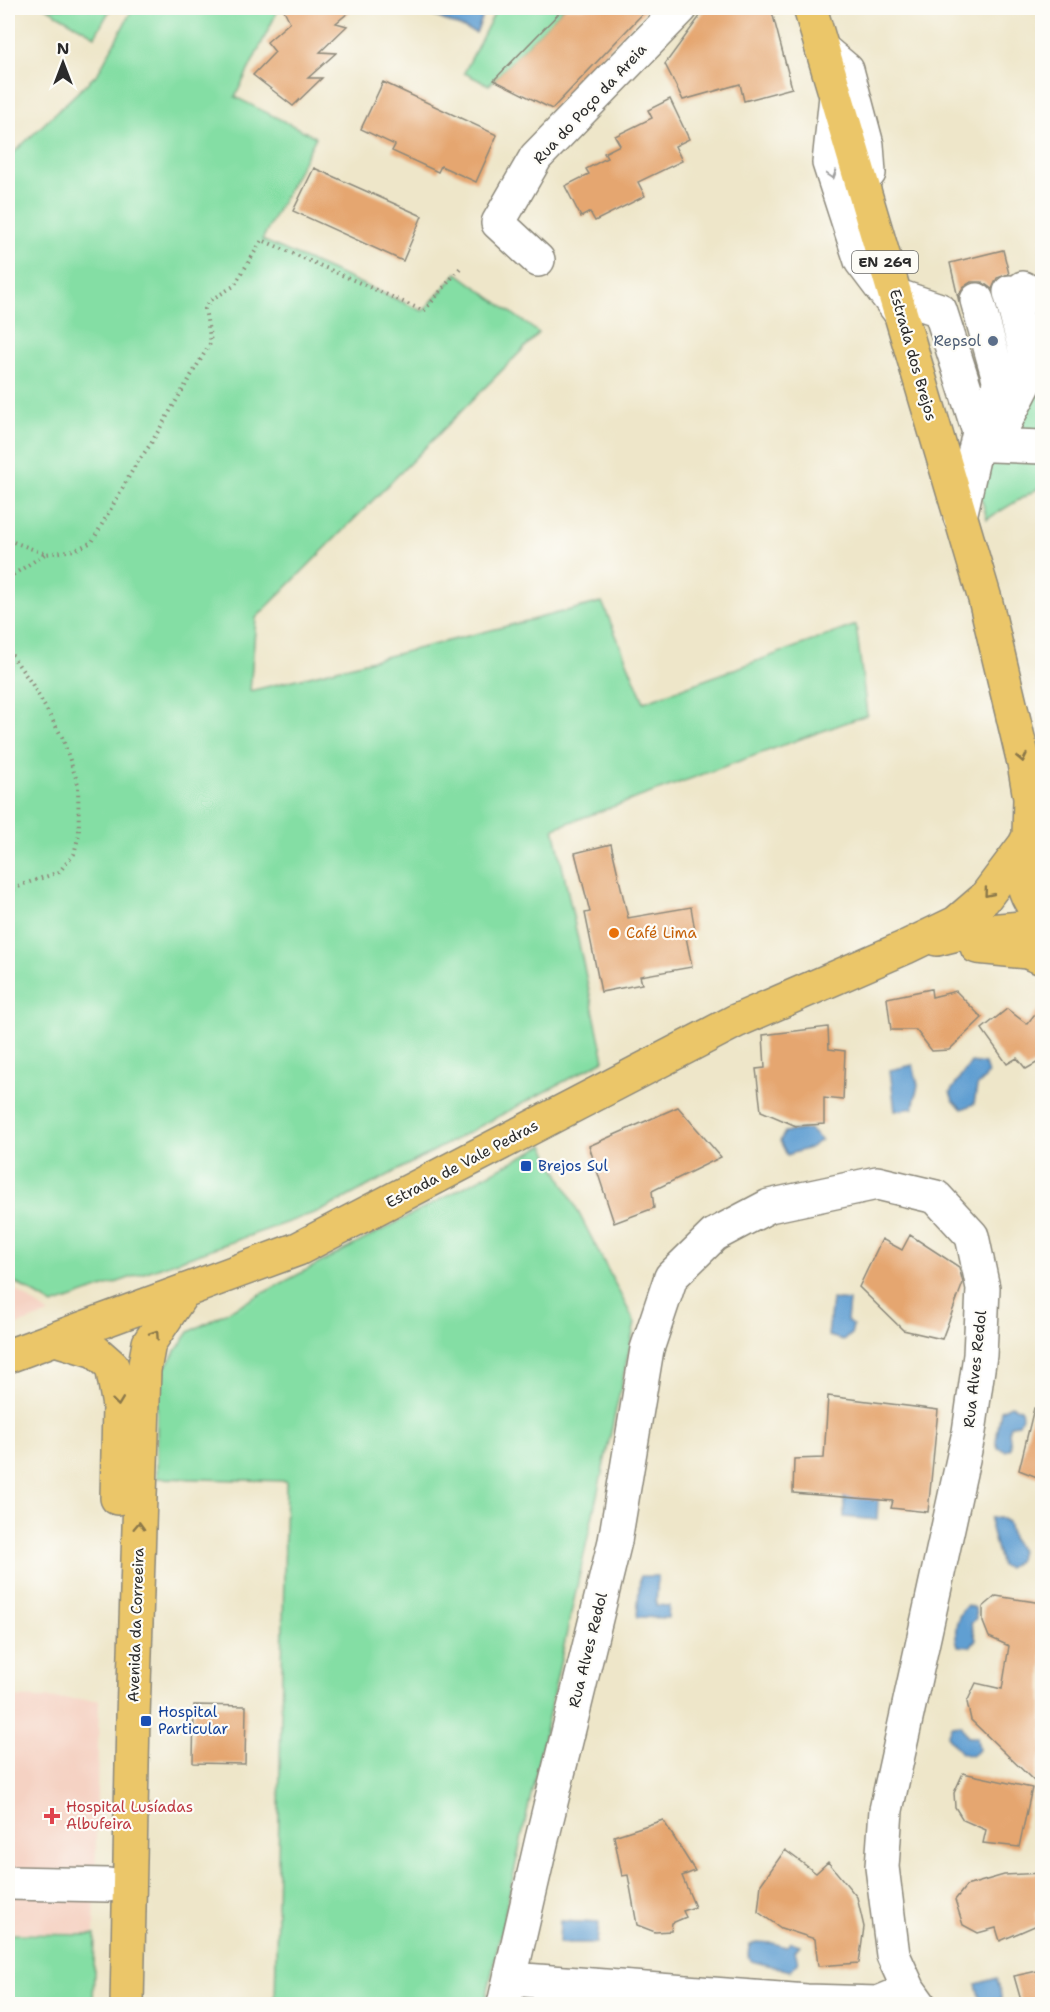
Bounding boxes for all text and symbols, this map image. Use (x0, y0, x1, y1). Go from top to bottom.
north arrow (33, 33, 93, 93)
text: N (57, 38, 69, 59)
street label: Rua do Poço da Areia (529, 39, 652, 168)
one-way arrow (825, 169, 838, 180)
road number: EN 269 (852, 251, 918, 273)
street label: Estrada dos Brejos (885, 287, 941, 423)
place label: Repsol (934, 331, 981, 351)
marker: Repsol (986, 334, 1000, 348)
one-way arrow (1015, 753, 1028, 763)
one-way arrow (984, 886, 995, 897)
place label: Café Lima (626, 923, 697, 943)
marker: Café Lima (607, 926, 621, 940)
street label: Estrada de Vale Pedras (382, 1115, 542, 1213)
place label: Brejos Sul (538, 1156, 608, 1176)
marker: Brejos Sul (519, 1159, 533, 1173)
street label: Rua Alves Redol (959, 1309, 991, 1429)
one-way arrow (148, 1329, 159, 1340)
one-way arrow (111, 1397, 123, 1407)
one-way arrow (133, 1522, 145, 1531)
street label: Avenida da Correeira (123, 1547, 149, 1703)
street label: Rua Alves Redol (564, 1590, 612, 1710)
place label: Hospital Particular (158, 1702, 228, 1739)
marker: Hospital Particular (139, 1714, 153, 1728)
place label: Hospital Lusíadas Albufeira (66, 1797, 193, 1834)
marker: Hospital Lusíadas Albufeira (43, 1807, 61, 1825)

